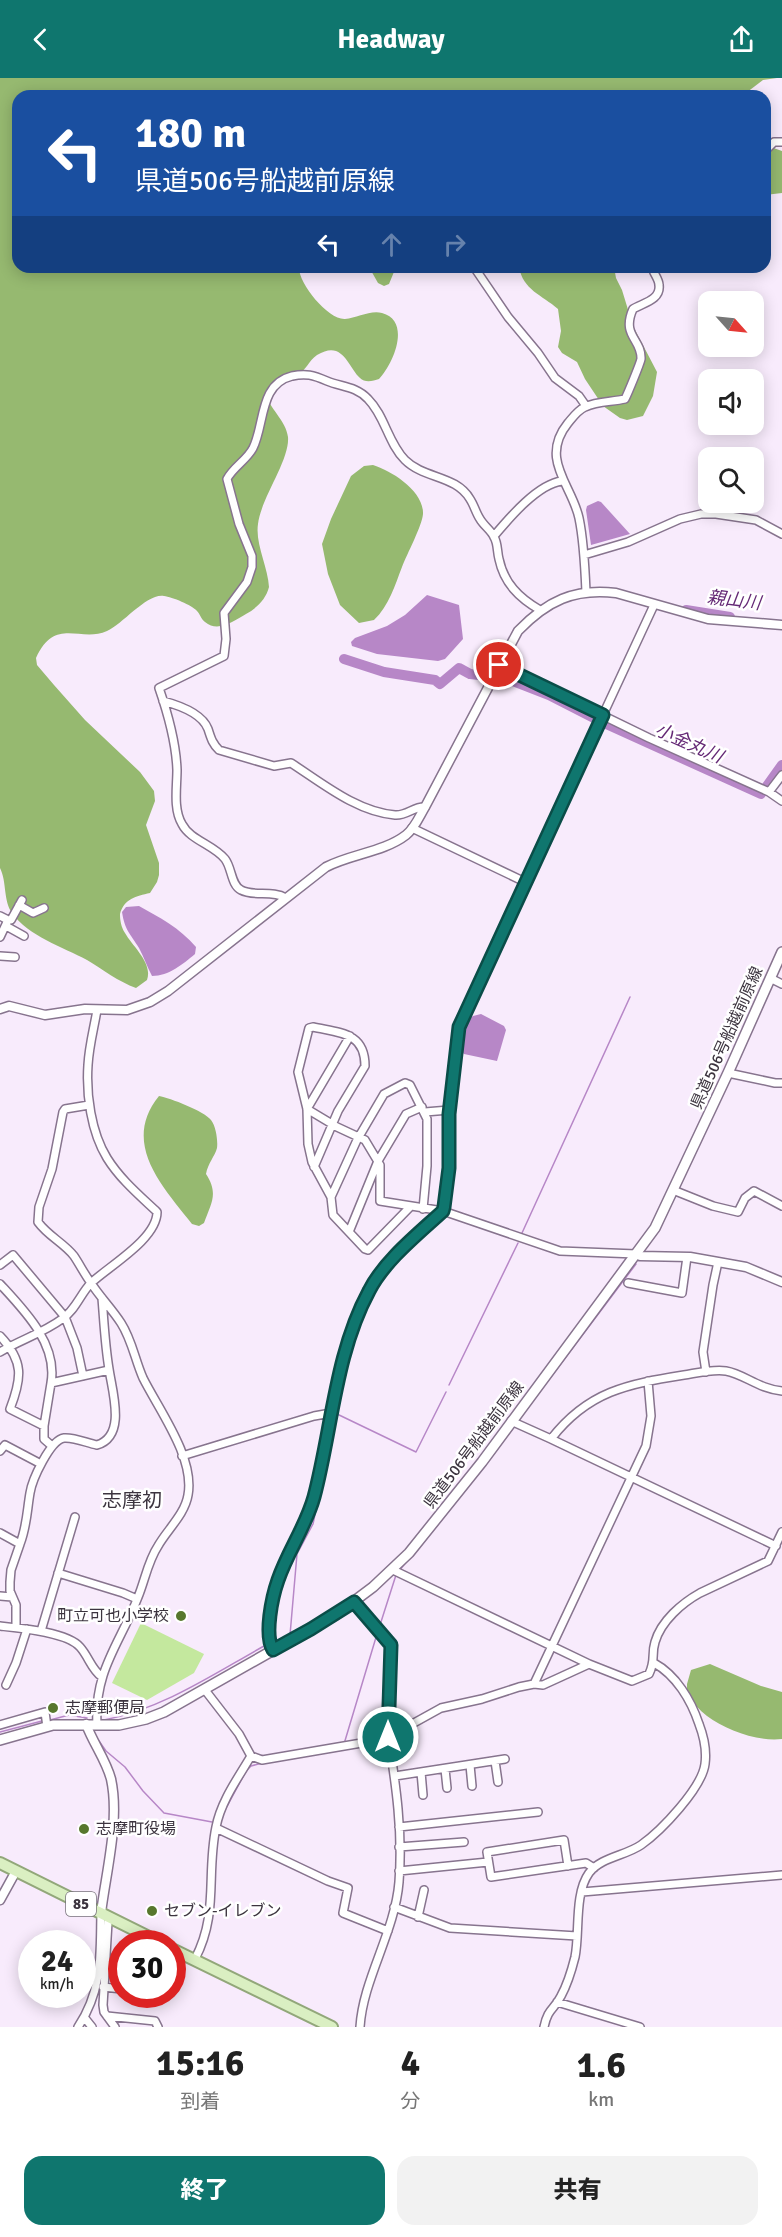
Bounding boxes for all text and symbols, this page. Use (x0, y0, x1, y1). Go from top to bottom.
icon: back (24, 23, 57, 56)
text: Headway (337, 23, 445, 56)
icon: share (725, 23, 758, 56)
text: 180 m (135, 108, 246, 159)
icon: left (36, 114, 114, 192)
text: 県道506号船越前原線 (135, 165, 395, 198)
icon: left (312, 228, 345, 261)
icon: ahead (375, 228, 408, 261)
icon: right (438, 228, 471, 261)
north arrow (698, 291, 764, 357)
map controls (698, 291, 764, 513)
button: sound (698, 369, 764, 435)
button: search (698, 447, 764, 513)
water label: 親山川 (706, 586, 764, 614)
pin (473, 639, 524, 690)
icon: arrive (482, 648, 515, 681)
water label: 小金丸川 (652, 718, 728, 769)
street label: 県道506号船越前原線 (687, 964, 767, 1112)
street label: 県道506号船越前原線 (420, 1378, 528, 1512)
district label: 志摩初 (102, 1488, 162, 1513)
place label: 町立可也小学校 (57, 1606, 169, 1626)
marker: 町立可也小学校 (174, 1609, 188, 1623)
place label: 志摩郵便局 (65, 1698, 145, 1718)
marker: 志摩郵便局 (46, 1701, 60, 1715)
position arrow (356, 1705, 420, 1769)
place label: 志摩町役場 (96, 1819, 176, 1839)
marker: 志摩町役場 (77, 1822, 91, 1836)
road number: 85 (66, 1892, 96, 1916)
place label: セブン-イレブン (164, 1901, 282, 1921)
marker: セブン-イレブン (145, 1904, 159, 1918)
speed limit sign: 30 (108, 1930, 186, 2008)
text: 24 (41, 1943, 73, 1980)
text: km/h (40, 1975, 74, 1993)
text: 15:16 (156, 2041, 244, 2086)
text: 4 (401, 2041, 420, 2086)
text: 1.6 (577, 2043, 626, 2088)
text: km (588, 2087, 614, 2112)
text: 到着 (180, 2089, 220, 2114)
text: 分 (401, 2089, 421, 2114)
button: 終了 (24, 2156, 385, 2225)
button: 共有 (397, 2156, 758, 2225)

